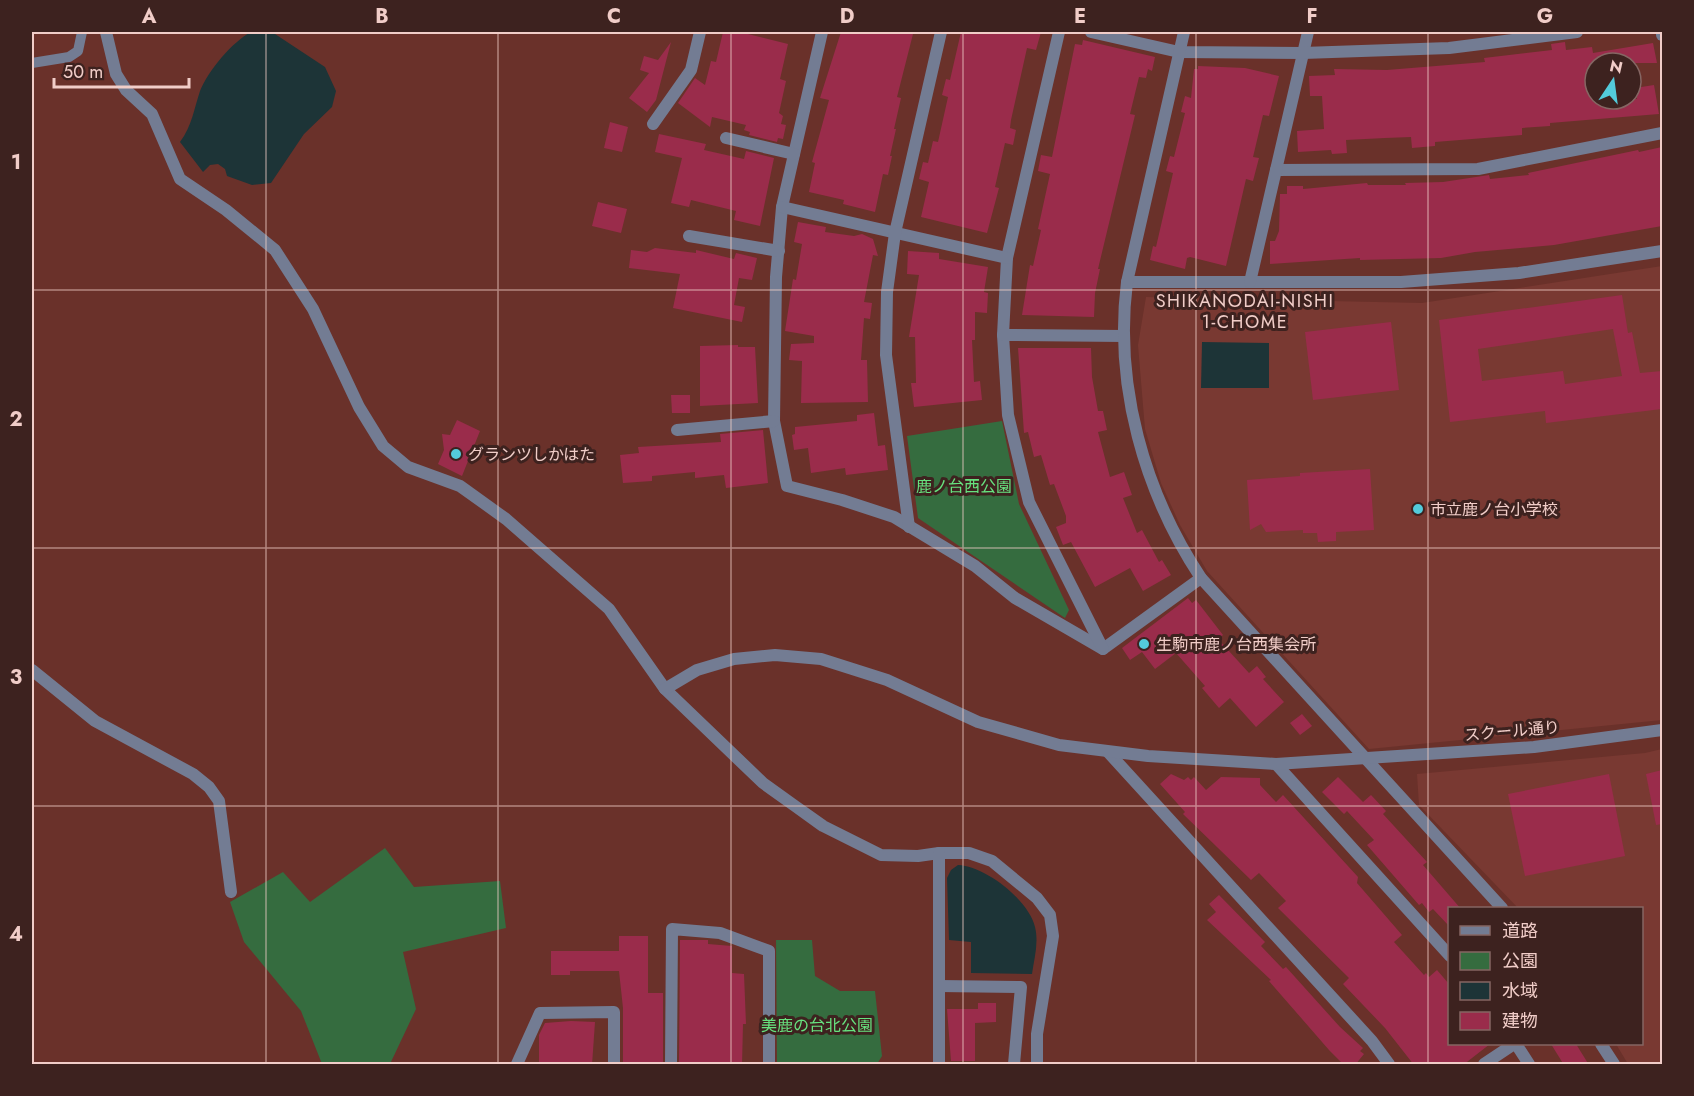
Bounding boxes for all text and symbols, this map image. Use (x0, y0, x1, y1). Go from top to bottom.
text: A (141, 2, 157, 31)
text: B (375, 2, 389, 31)
text: C (607, 2, 621, 31)
text: D (840, 2, 854, 31)
text: E (1074, 2, 1086, 31)
text: F (1306, 2, 1318, 31)
text: G (1537, 2, 1553, 31)
scale bar (54, 51, 189, 89)
north arrow (1583, 51, 1643, 111)
text: N (1607, 54, 1625, 80)
text: 50 m (63, 59, 103, 85)
text: 1 (11, 148, 21, 177)
district label: SHIKANODAI-NISHI 1-CHOME (1156, 288, 1334, 335)
text: 2 (9, 405, 23, 434)
place label: グランツしかはた (468, 443, 595, 466)
marker: グランツしかはた (449, 447, 463, 461)
park label: 鹿ノ台西公園 (916, 475, 1012, 498)
place label: 市立鹿ノ台小学校 (1430, 498, 1558, 521)
marker: 市立鹿ノ台小学校 (1411, 502, 1425, 516)
place label: 生駒市鹿ノ台西集会所 (1156, 633, 1316, 656)
marker: 生駒市鹿ノ台西集会所 (1137, 637, 1151, 651)
text: 3 (10, 663, 22, 692)
street label: スクール通り (1463, 715, 1561, 747)
legend (1448, 907, 1643, 1045)
text: 道路 (1502, 918, 1538, 944)
text: 4 (9, 920, 23, 949)
text: 公園 (1502, 948, 1538, 974)
text: 水域 (1502, 978, 1538, 1004)
text: 建物 (1502, 1008, 1538, 1034)
park label: 美鹿の台北公園 (761, 1014, 873, 1037)

